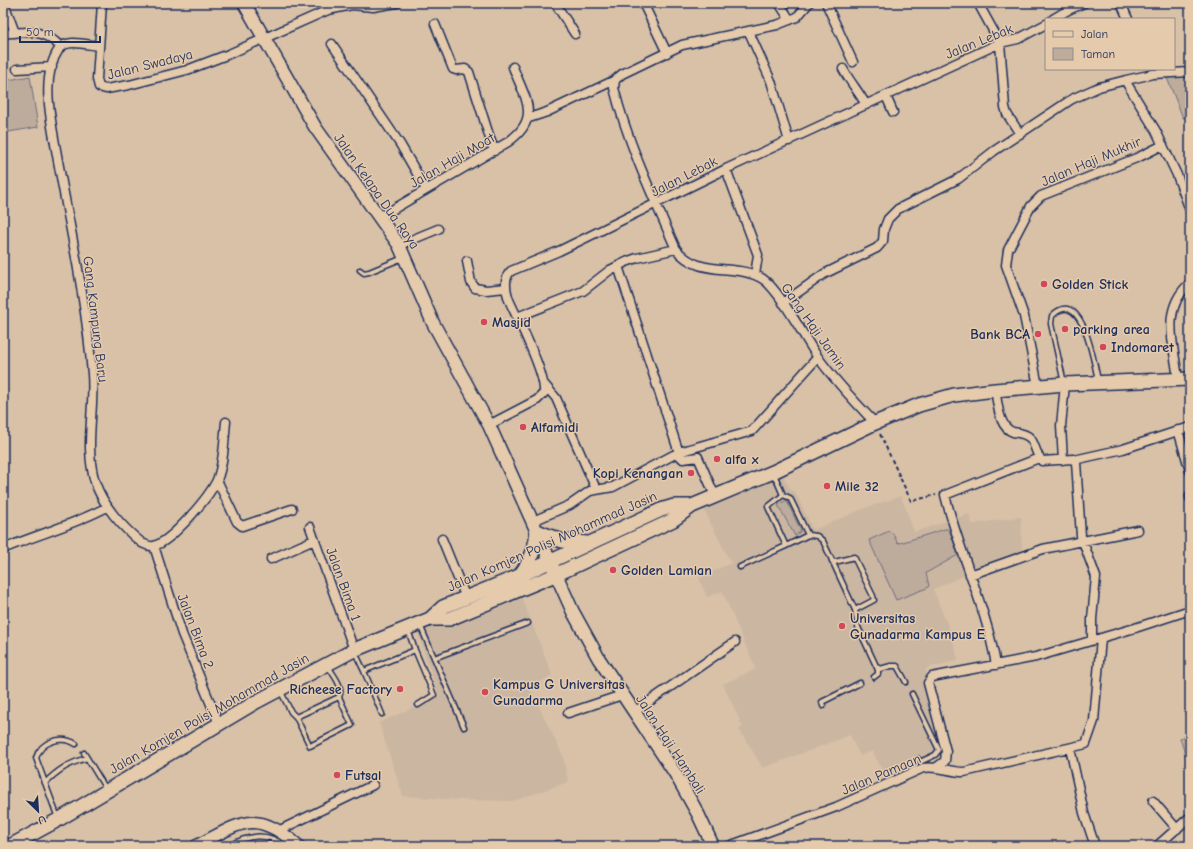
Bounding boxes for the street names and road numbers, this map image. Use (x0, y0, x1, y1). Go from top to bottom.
street label: Jalan Lebak (943, 20, 1016, 63)
street label: Jalan Swadaya (106, 46, 195, 83)
street label: Jalan Haji Moat (407, 129, 499, 192)
street label: Jalan Kelapa Dua Raya (330, 130, 423, 252)
street label: Jalan Haji Mukhir (1039, 133, 1144, 190)
street label: Jalan Lebak (648, 153, 720, 200)
street label: Gang Kampung Baru (79, 255, 112, 383)
street label: Gang Haji Jamin (777, 280, 850, 373)
street label: Jalan Komjen Polisi Mohammad Jasin (445, 487, 659, 595)
street label: Jalan Bima 1 (322, 545, 365, 623)
street label: Jalan Bima 2 (173, 591, 218, 671)
street label: Jalan Komjen Polisi Mohammad Jasin (107, 649, 312, 778)
street label: Jalan Haji Hambali (632, 692, 709, 797)
street label: Jalan Pamaan (839, 750, 923, 799)

